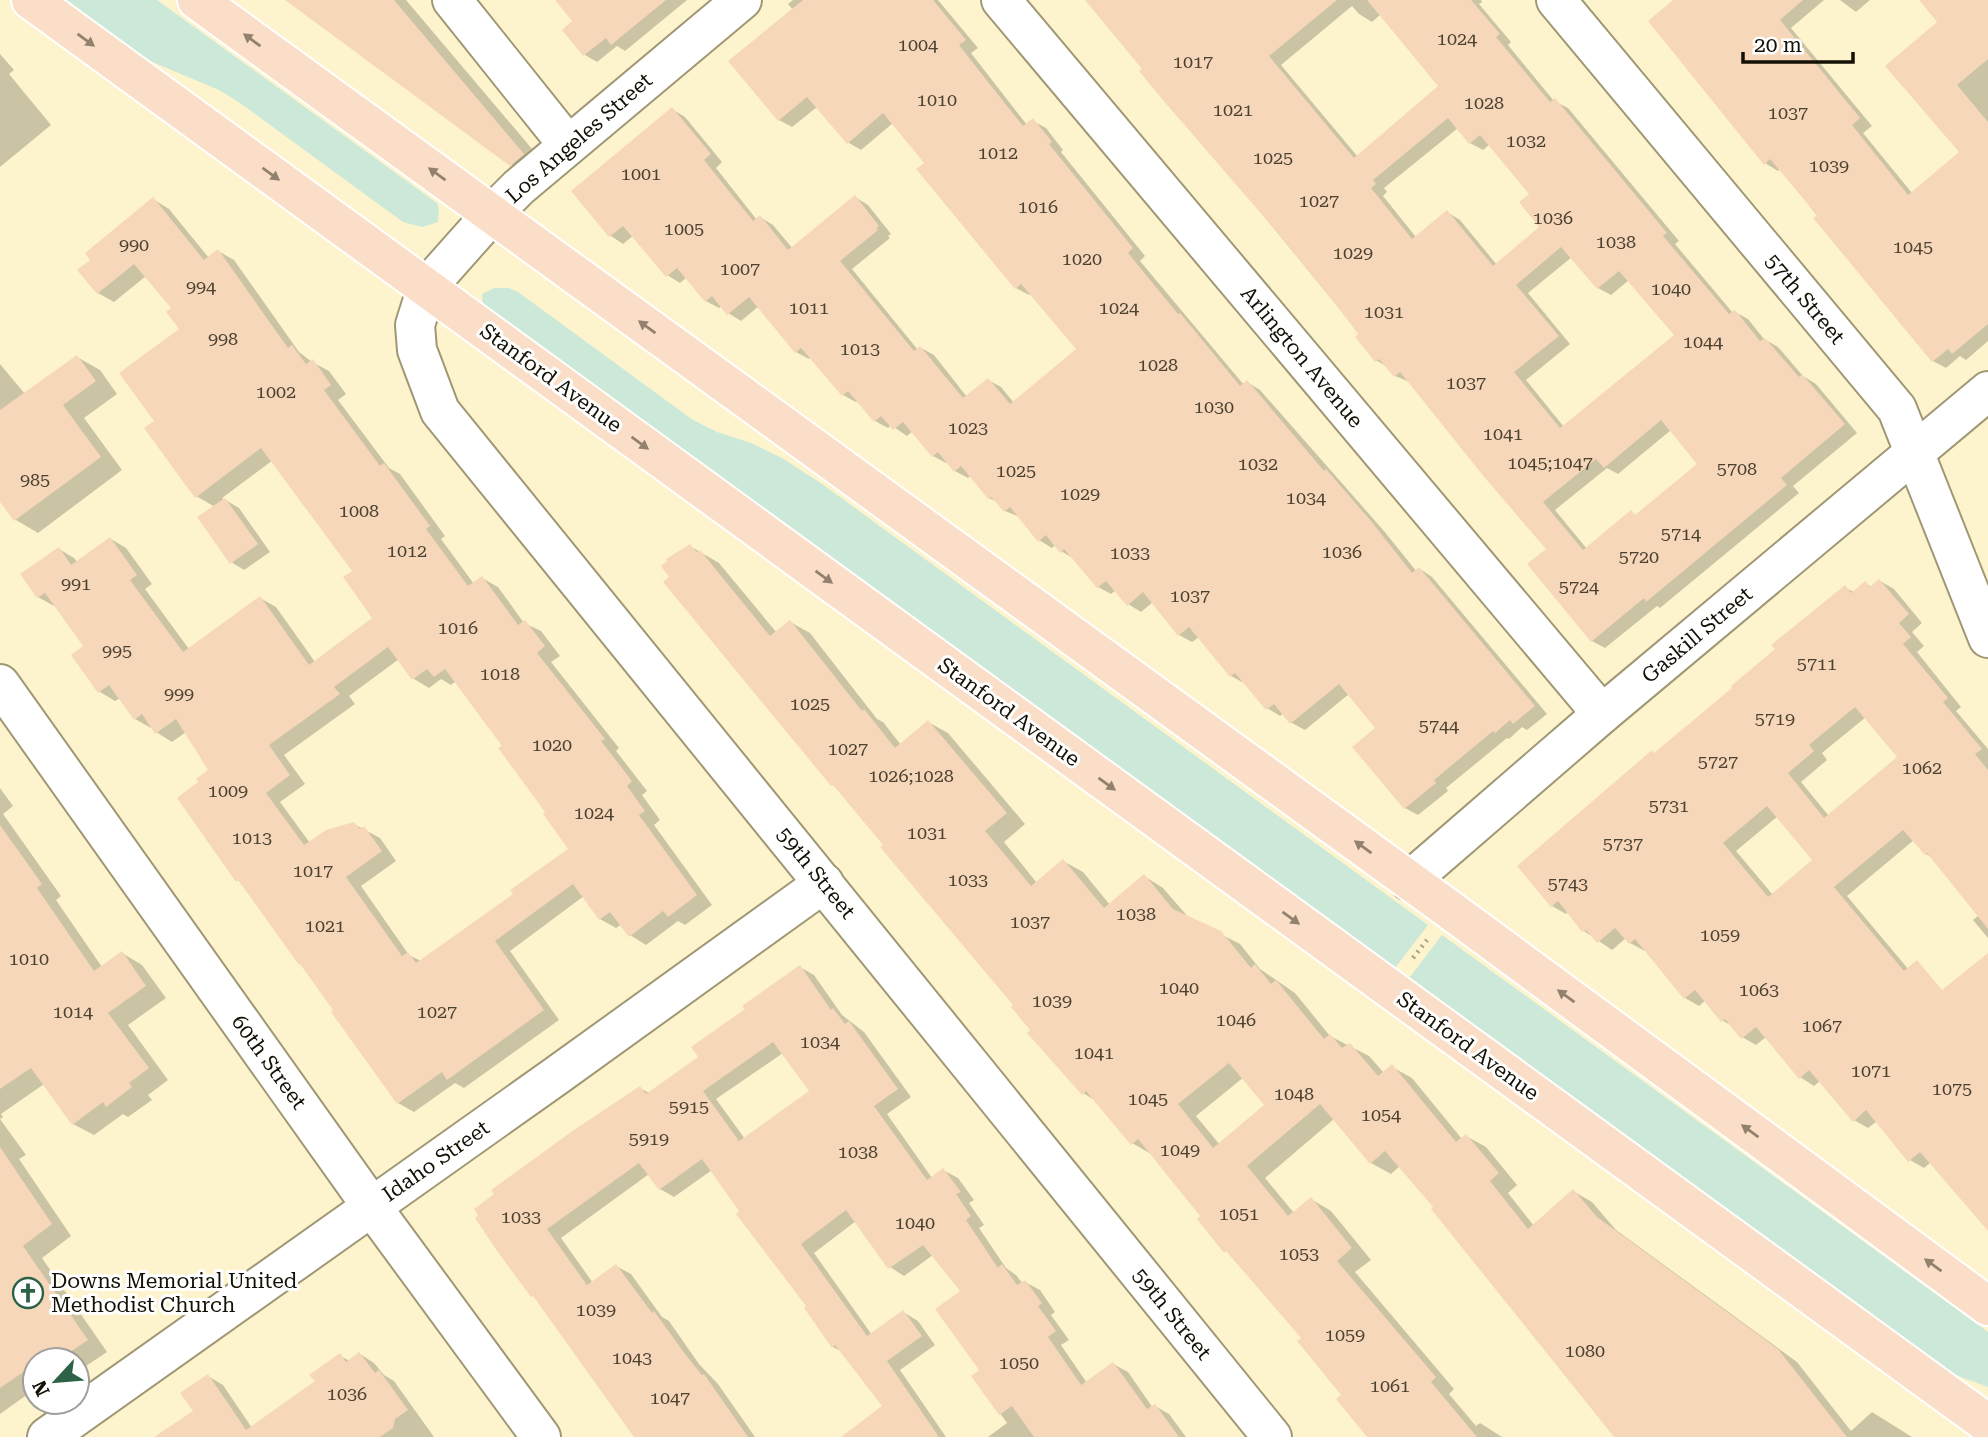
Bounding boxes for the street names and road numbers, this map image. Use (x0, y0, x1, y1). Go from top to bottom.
street label: Los Angeles Street (501, 68, 657, 208)
street label: 57th Street (1760, 249, 1850, 349)
street label: Arlington Avenue (1236, 282, 1368, 432)
street label: Stanford Avenue (476, 319, 626, 437)
street label: Gaskill Street (1637, 582, 1757, 688)
street label: Stanford Avenue (934, 653, 1084, 771)
street label: 59th Street (772, 823, 860, 924)
street label: Stanford Avenue (1393, 987, 1543, 1105)
street label: 60th Street (227, 1010, 311, 1114)
street label: Idaho Street (378, 1115, 494, 1207)
street label: 59th Street (1128, 1264, 1216, 1365)

